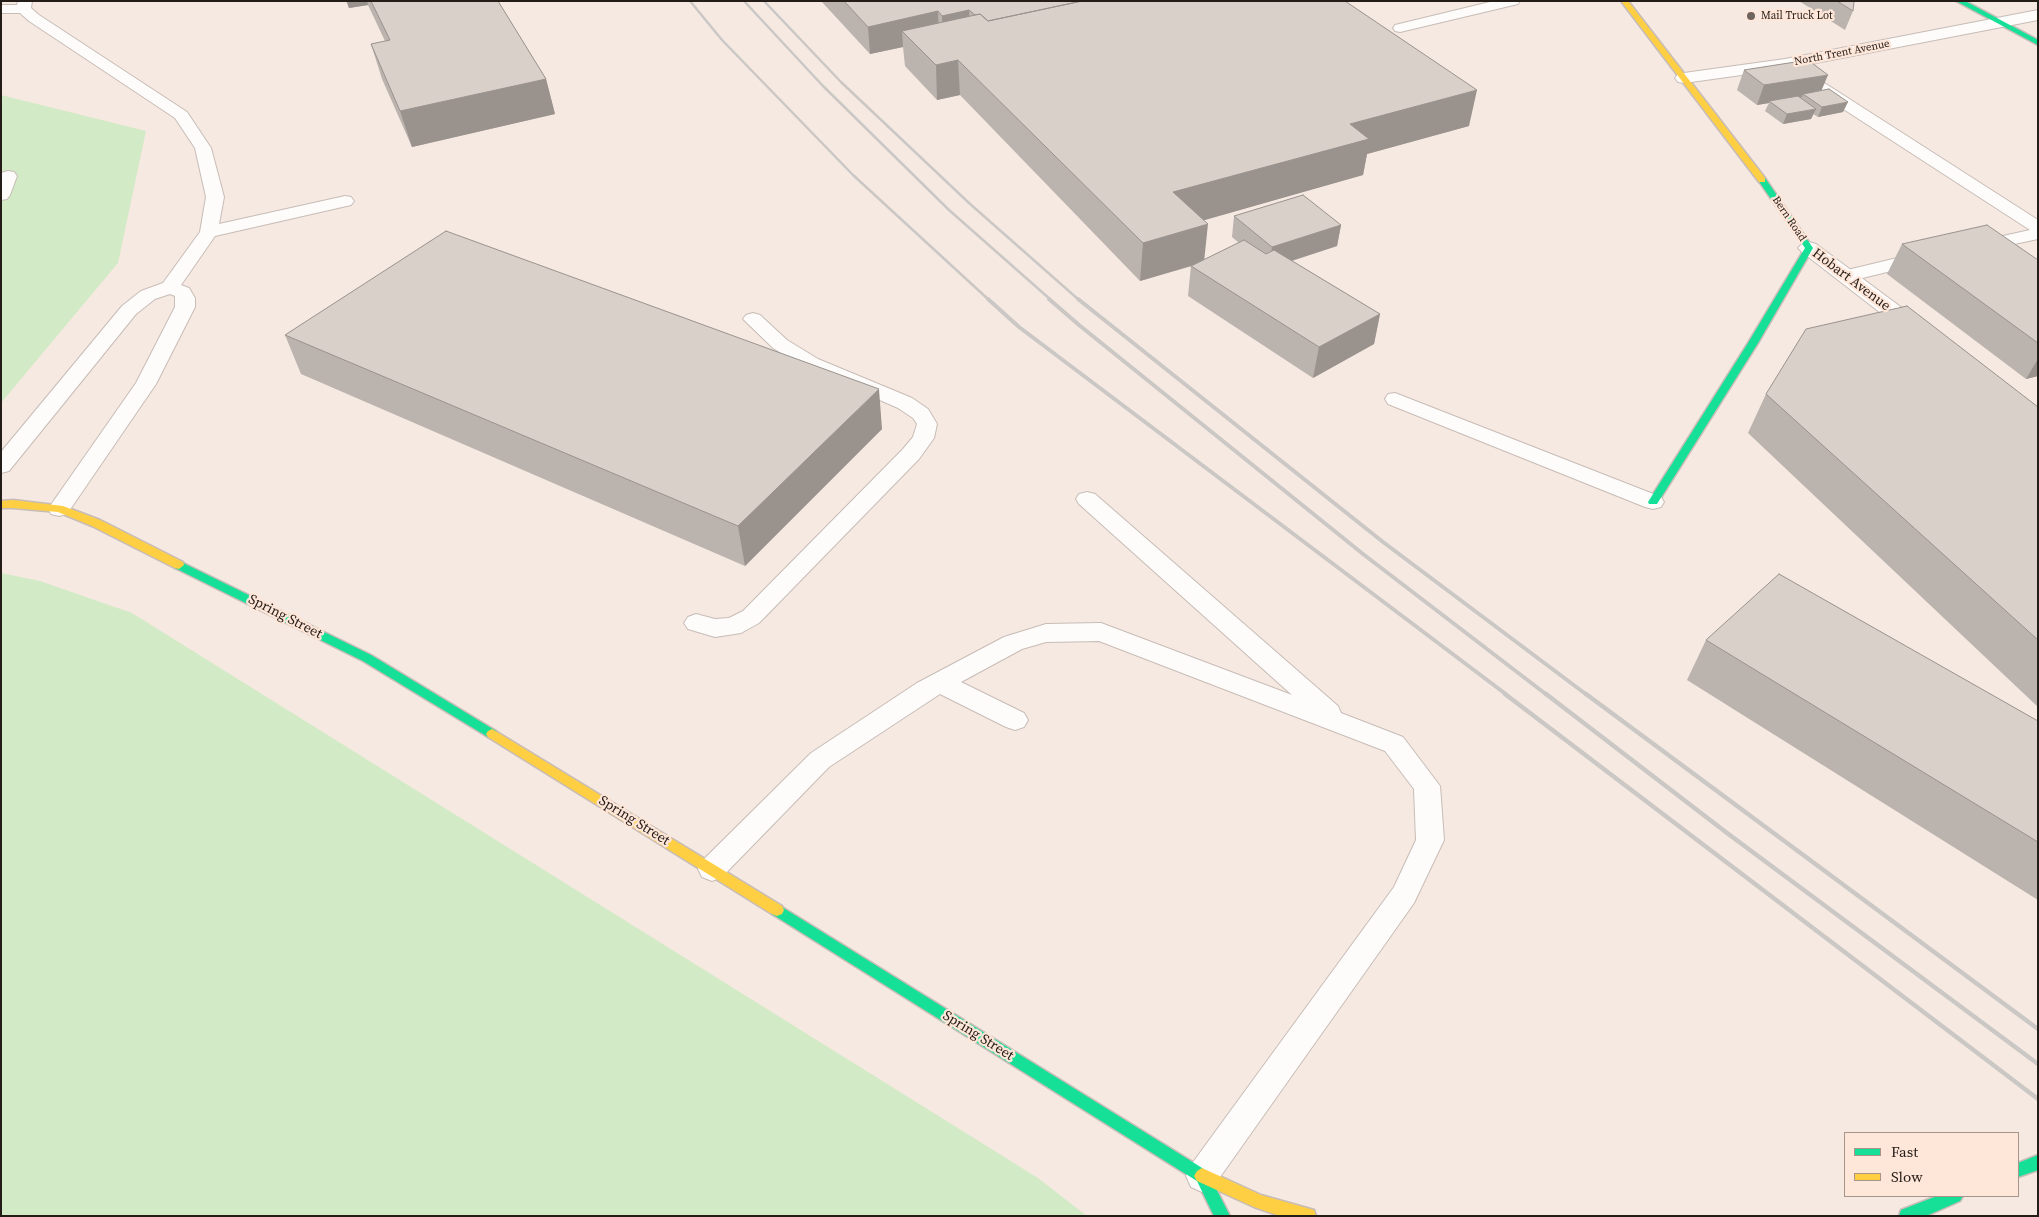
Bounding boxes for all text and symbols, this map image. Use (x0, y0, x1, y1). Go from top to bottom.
place label: Mail Truck Lot (1761, 9, 1833, 23)
marker: Mail Truck Lot (1745, 10, 1757, 22)
street label: North Trent Avenue (1793, 37, 1891, 69)
street label: Bern Road (1769, 194, 1809, 244)
street label: Hobart Avenue (1809, 245, 1893, 315)
street label: Spring Street (245, 591, 325, 643)
street label: Spring Street (595, 793, 673, 849)
street label: Spring Street (939, 1008, 1017, 1064)
legend (1844, 1132, 2019, 1197)
text: Fast (1891, 1141, 1918, 1162)
text: Slow (1891, 1166, 1923, 1187)

